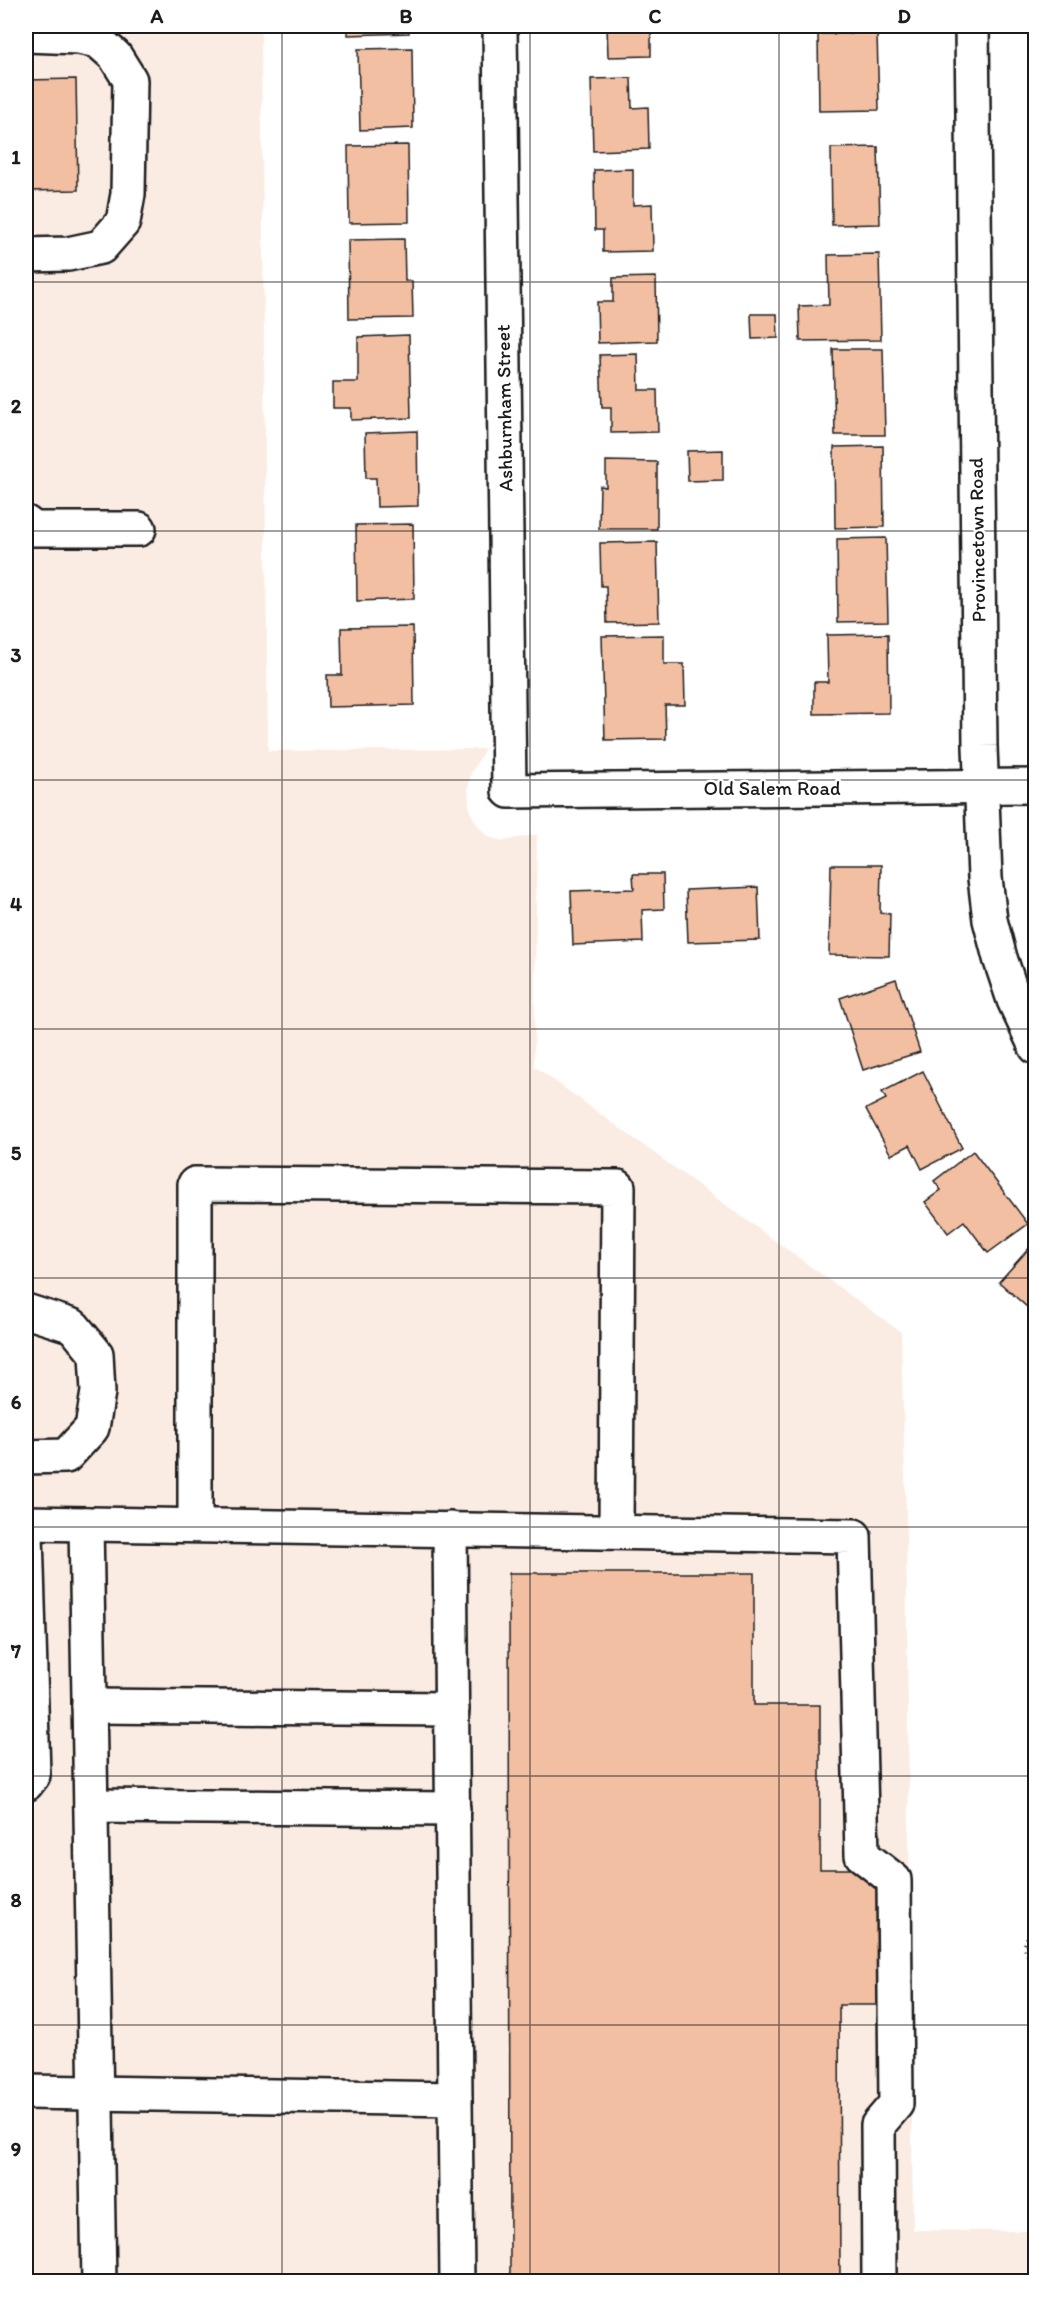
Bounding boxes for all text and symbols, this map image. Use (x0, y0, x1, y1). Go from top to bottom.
text: A (150, 4, 164, 28)
text: B (400, 4, 413, 28)
text: C (649, 4, 662, 28)
text: D (897, 4, 911, 28)
text: 1 (11, 145, 21, 169)
street label: Ashburnham Street (491, 324, 517, 492)
text: 2 (11, 394, 22, 418)
street label: Provincetown Road (964, 457, 990, 623)
text: 3 (11, 643, 22, 667)
street label: Old Salem Road (703, 776, 841, 800)
text: 4 (10, 892, 22, 916)
text: 5 (11, 1141, 22, 1165)
text: 6 (11, 1390, 22, 1414)
text: 7 (10, 1639, 21, 1663)
text: 8 (11, 1888, 22, 1912)
text: 9 (11, 2137, 21, 2161)

